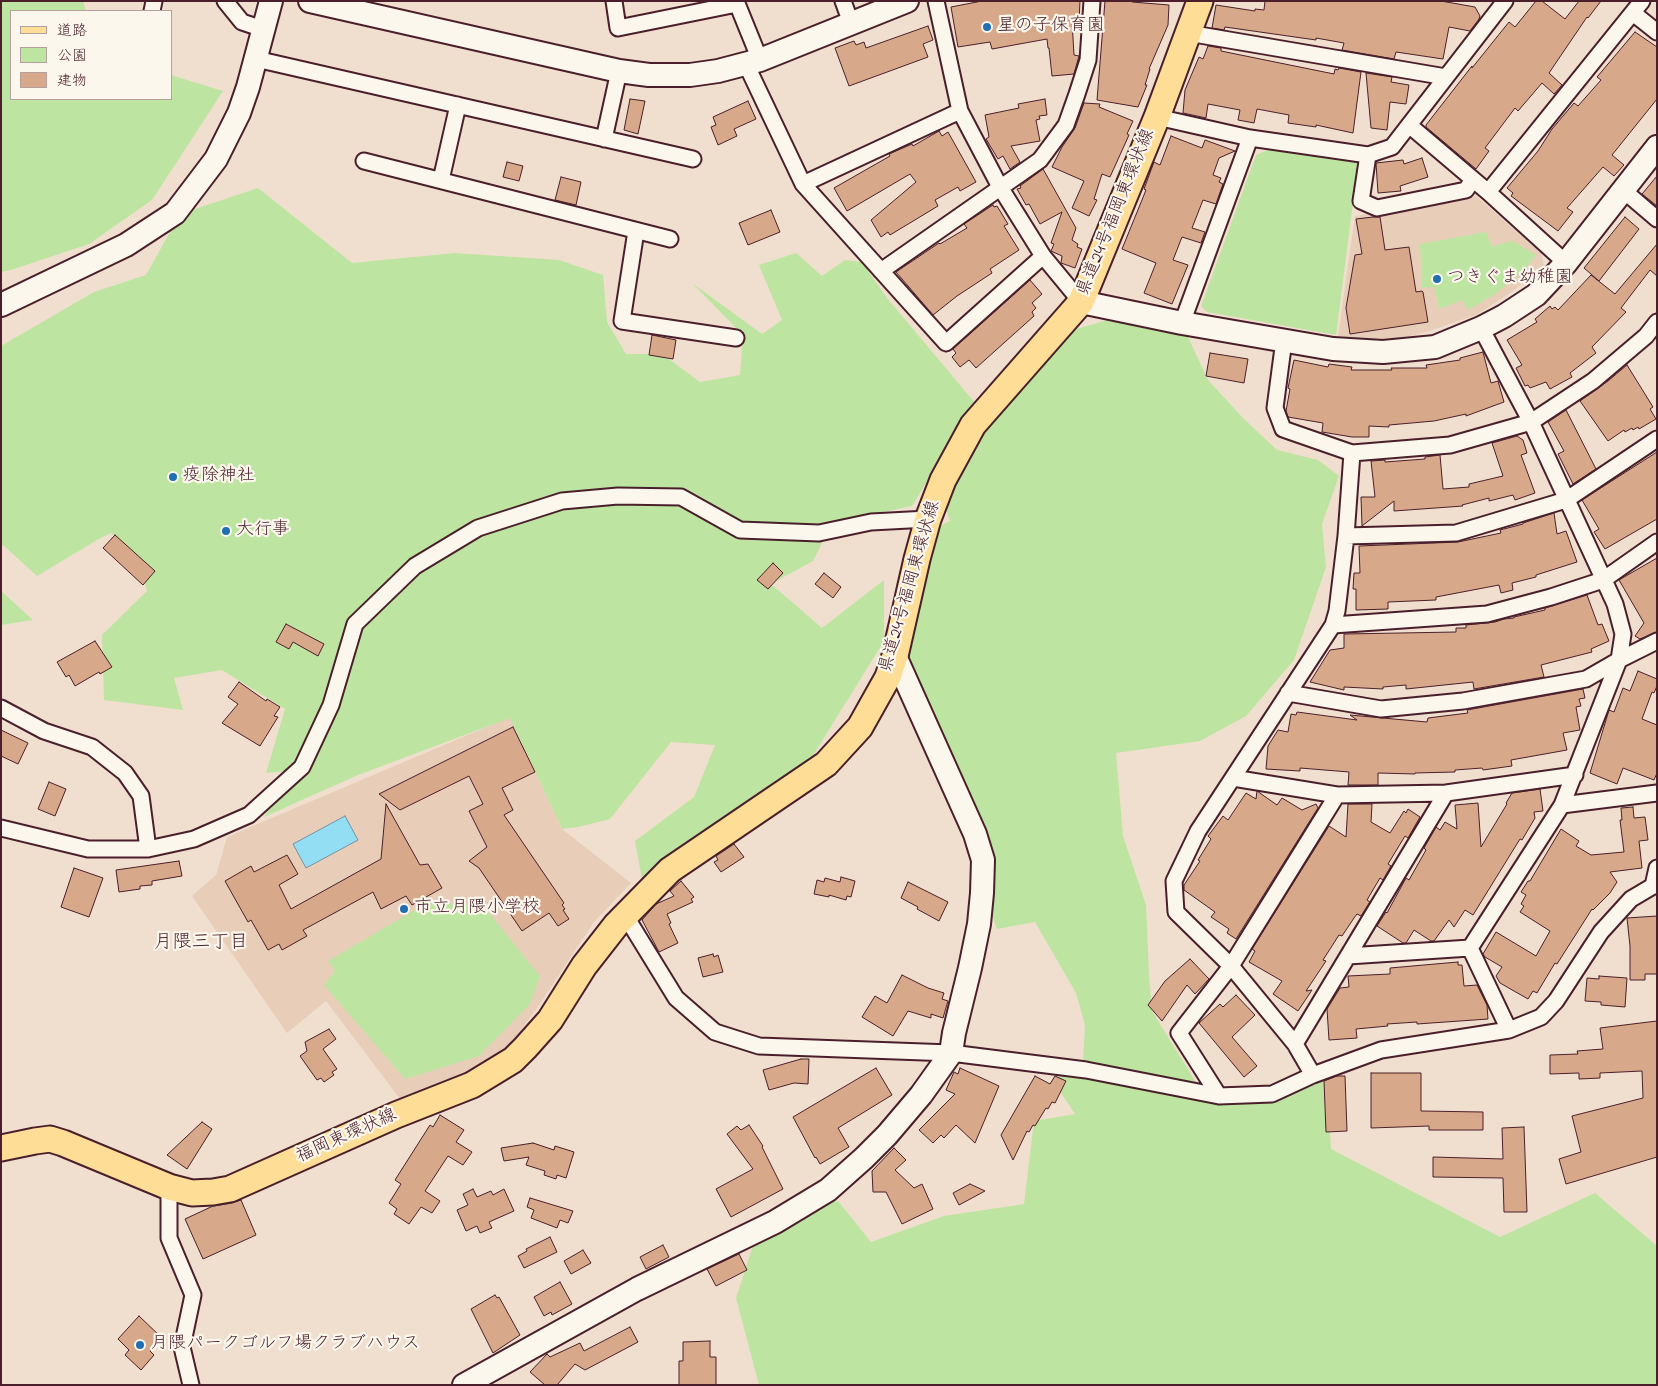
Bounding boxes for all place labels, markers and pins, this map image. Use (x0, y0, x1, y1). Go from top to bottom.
place label: 星の子保育園 (997, 16, 1105, 38)
marker: 星の子保育園 (981, 21, 993, 33)
place label: つきぐま幼稚園 (1447, 268, 1573, 290)
marker: つきぐま幼稚園 (1431, 273, 1443, 285)
place label: 疫除神社 (183, 466, 255, 488)
marker: 疫除神社 (167, 471, 179, 483)
place label: 大行事 (236, 520, 290, 542)
marker: 大行事 (220, 525, 232, 537)
place label: 市立月隈小学校 (414, 898, 540, 920)
marker: 市立月隈小学校 (398, 903, 410, 915)
place label: 月隈パークゴルフ場クラブハウス (150, 1334, 420, 1356)
marker: 月隈パークゴルフ場クラブハウス (134, 1339, 146, 1351)

